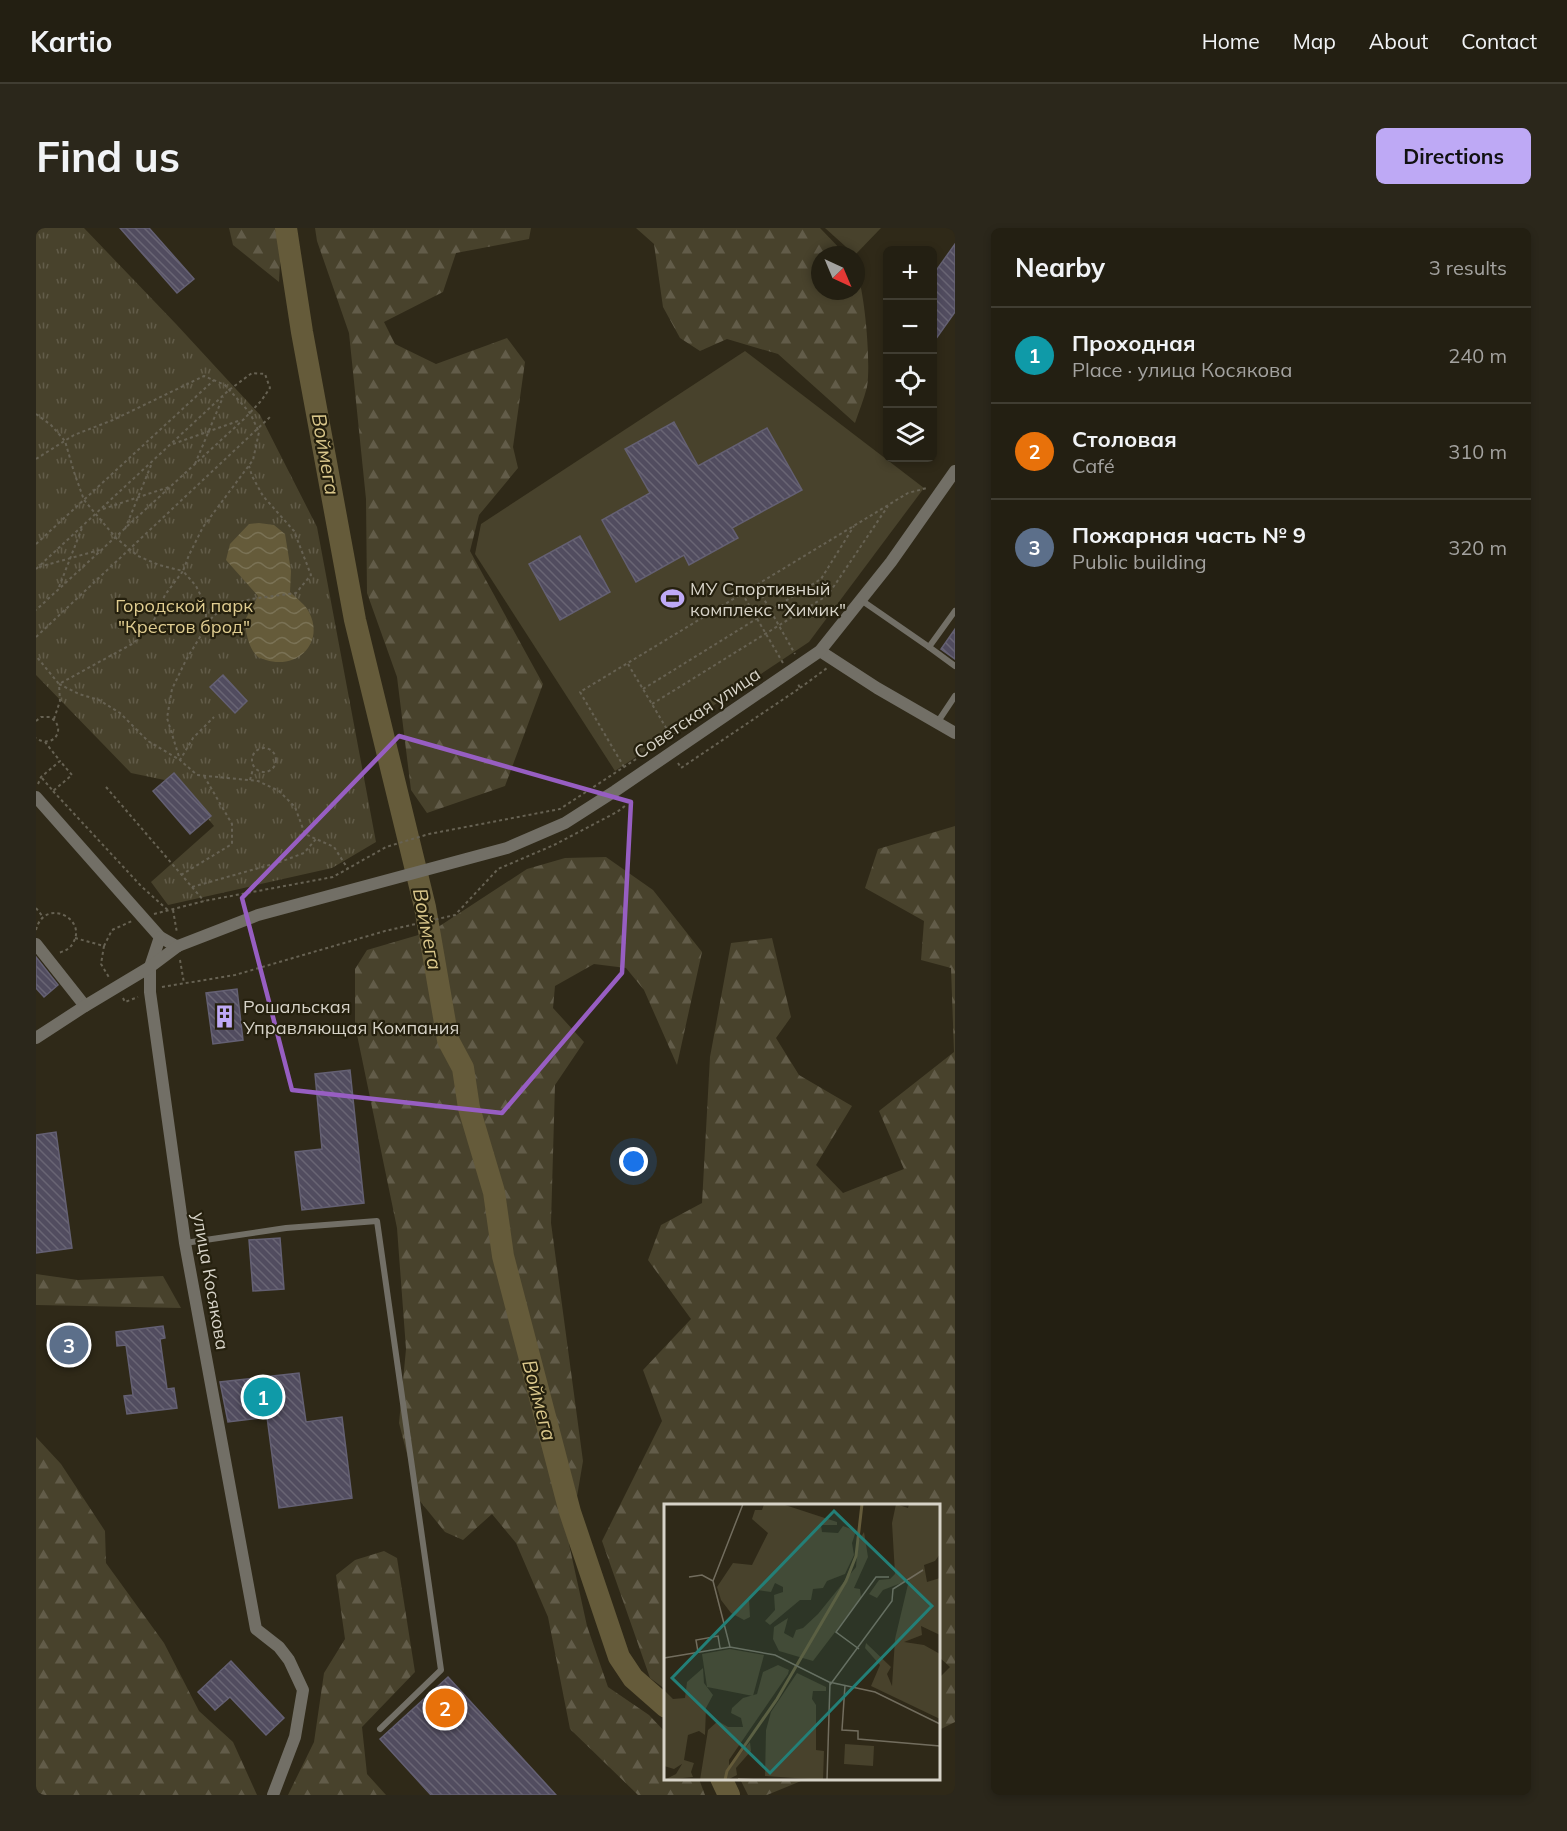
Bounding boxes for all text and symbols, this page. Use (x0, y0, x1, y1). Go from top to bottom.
text: Kartio (30, 24, 112, 59)
text: Home (1202, 28, 1260, 54)
text: Map (1293, 28, 1336, 54)
text: About (1369, 28, 1428, 54)
text: Contact (1461, 28, 1537, 54)
button: Directions (1376, 128, 1531, 184)
text: Find us (36, 130, 180, 183)
north arrow (811, 246, 865, 300)
map controls (883, 246, 937, 462)
button: + (883, 246, 937, 300)
text: Nearby (1015, 251, 1105, 284)
text: 3 results (1429, 255, 1507, 280)
button: − (883, 300, 937, 354)
text: Проходная (1072, 329, 1196, 357)
text: 1 (1029, 343, 1041, 368)
text: 240 m (1448, 343, 1507, 368)
button: locate (883, 354, 937, 408)
text: Place · улица Косякова (1072, 357, 1292, 382)
button: layers (883, 408, 937, 462)
water label: Воймега (307, 411, 345, 497)
text: Столовая (1072, 425, 1177, 453)
text: 2 (1029, 439, 1041, 464)
text: 310 m (1448, 439, 1507, 464)
text: Café (1072, 453, 1115, 478)
text: Пожарная часть № 9 (1072, 521, 1306, 549)
text: 3 (1029, 535, 1041, 560)
text: 320 m (1448, 535, 1507, 560)
text: Public building (1072, 549, 1207, 574)
place label: МУ Спортивный комплекс "Химик" (690, 577, 846, 621)
sports icon: МУ Спортивный комплекс "Химик" (659, 585, 685, 611)
park label: Городской парк "Крестов брод" (115, 594, 253, 638)
street label: Советская улица (629, 662, 765, 764)
water label: Воймега (408, 886, 448, 972)
place label: Рошальская Управляющая Компания (242, 995, 459, 1039)
building icon: Рошальская Управляющая Компания (212, 1003, 238, 1029)
your location (619, 1147, 648, 1176)
street label: улица Косякова (188, 1210, 234, 1352)
pin: 3 (50, 1322, 88, 1368)
water label: Воймега (517, 1357, 563, 1443)
pin: 1 (244, 1374, 282, 1420)
inset map (664, 1504, 940, 1780)
pin: 2 (426, 1686, 464, 1730)

